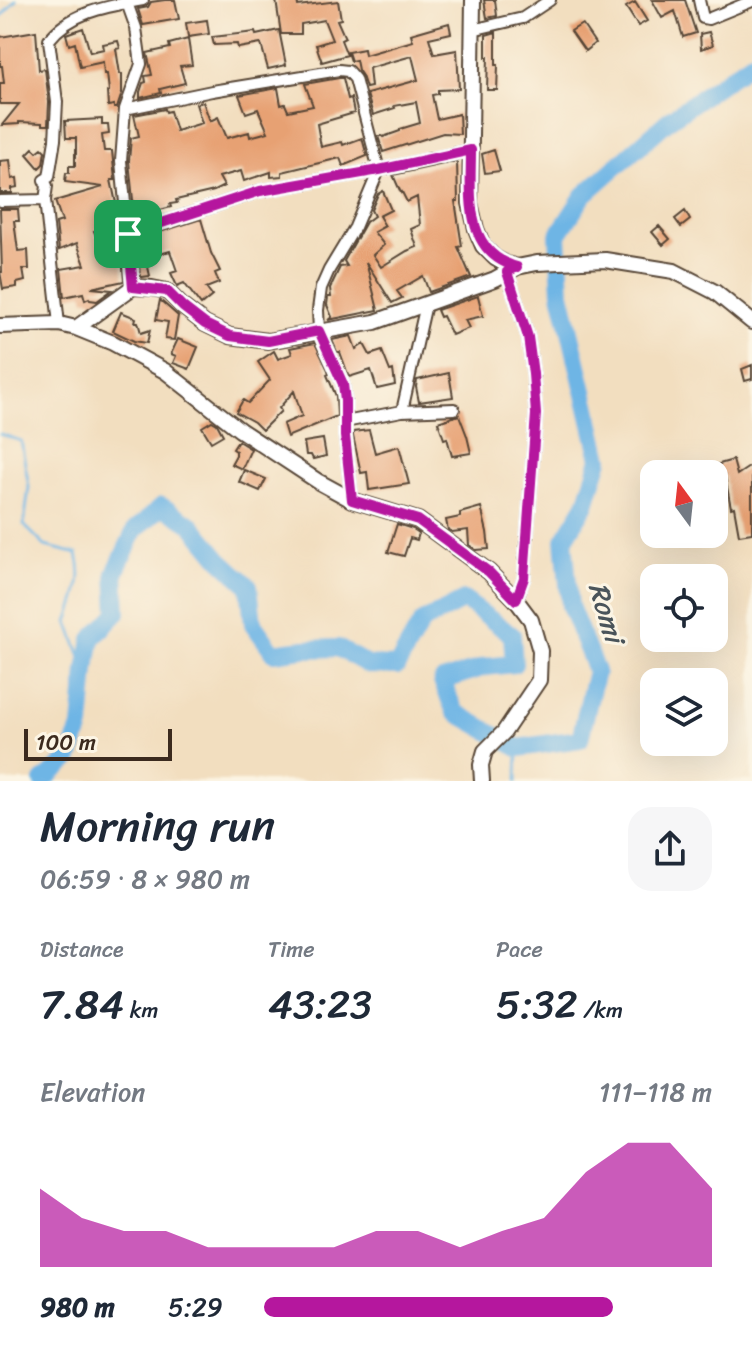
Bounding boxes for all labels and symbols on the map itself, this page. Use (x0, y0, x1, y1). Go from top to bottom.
pin (94, 200, 162, 268)
north arrow (640, 460, 728, 548)
water label: Romi (574, 576, 640, 653)
scale bar (24, 725, 172, 761)

